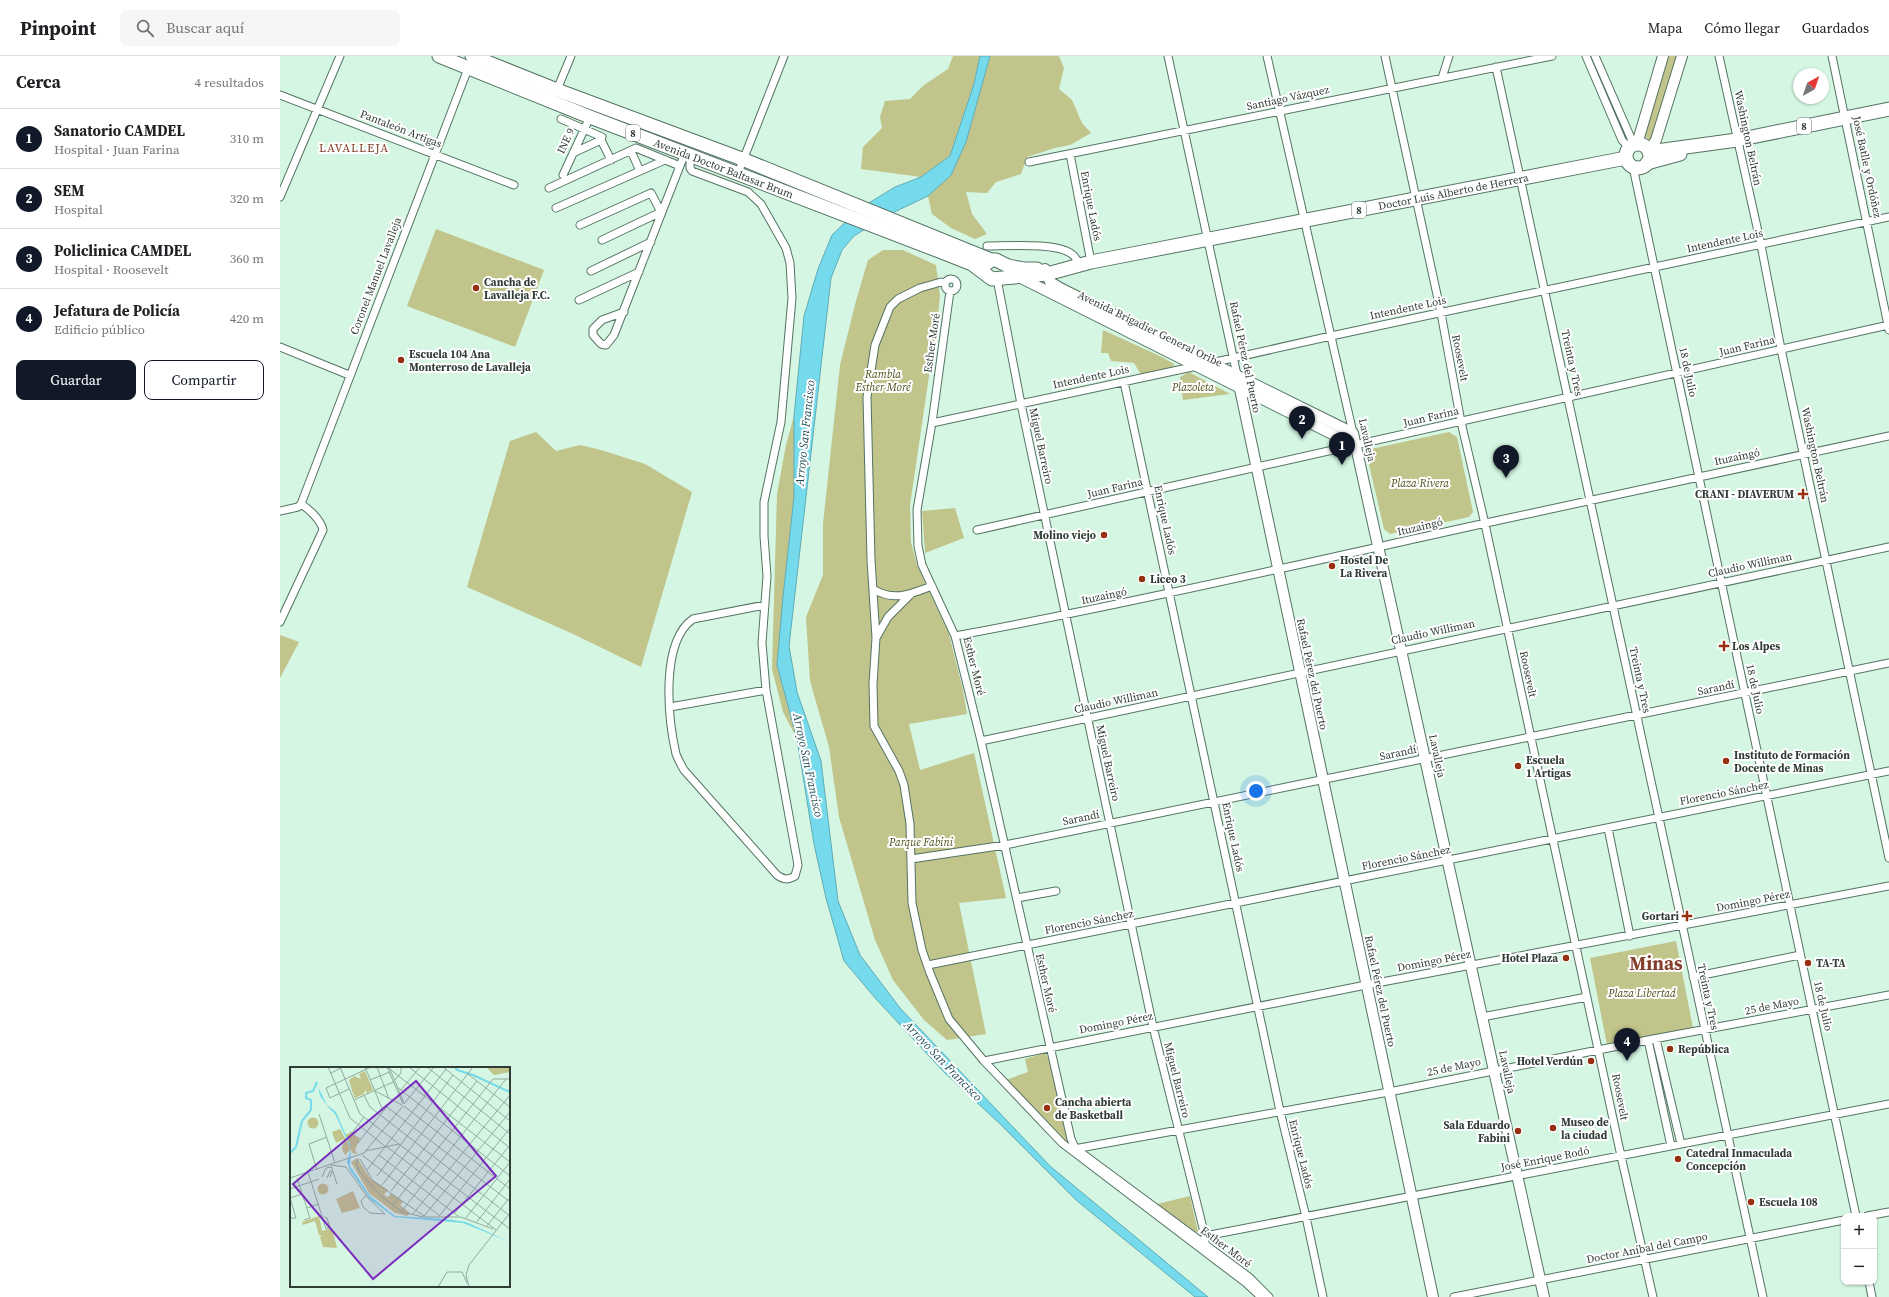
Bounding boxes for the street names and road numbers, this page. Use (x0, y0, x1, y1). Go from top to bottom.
street label: Santiago Vázquez (1245, 82, 1331, 114)
street label: Washington Beltrán (1731, 89, 1766, 187)
street label: Pantaleón Artigas (358, 106, 444, 152)
street label: José Batlle y Ordóñez (1849, 114, 1885, 219)
road number: 8 (1797, 118, 1811, 134)
road number: 8 (626, 125, 640, 141)
street label: INE 9 (554, 126, 578, 156)
street label: Avenida Doctor Baltasar Brum (652, 135, 796, 202)
street label: Enrique Ladós (1077, 170, 1105, 243)
street label: Doctor Luis Alberto de Herrera (1377, 170, 1530, 214)
road number: 8 (1352, 202, 1366, 218)
street label: Coronel Manuel Lavalleja (347, 215, 406, 337)
street label: Intendente Lois (1686, 226, 1765, 256)
street label: Avenida Brigadier General Oribe (1075, 287, 1225, 371)
street label: Intendente Lois (1369, 293, 1448, 323)
street label: Rafael Pérez del Puerto (1226, 300, 1264, 414)
street label: Esther Moré (920, 312, 944, 374)
street label: Treinta y Tres (1558, 329, 1586, 398)
street label: Juan Farina (1717, 332, 1777, 360)
street label: Roosevelt (1448, 333, 1472, 383)
street label: 18 de Julio (1675, 346, 1701, 398)
street label: Intendente Lois (1052, 362, 1131, 392)
street label: Juan Farina (1401, 403, 1461, 431)
street label: Miguel Barreiro (1026, 406, 1056, 486)
street label: Washington Beltrán (1798, 406, 1833, 504)
street label: Lavalleja (1355, 417, 1379, 463)
street label: Ituzaingó (1713, 445, 1761, 469)
street label: Juan Farina (1085, 474, 1145, 502)
street label: Enrique Ladós (1150, 484, 1180, 557)
street label: Ituzaingó (1396, 515, 1444, 539)
street label: Claudio Williman (1707, 549, 1794, 581)
street label: Ituzaingó (1080, 584, 1128, 608)
street label: Claudio Williman (1390, 616, 1477, 648)
street label: Rafael Pérez del Puerto (1293, 617, 1331, 731)
street label: Esther Moré (959, 635, 989, 697)
street label: Treinta y Tres (1626, 646, 1654, 715)
street label: Roosevelt (1516, 649, 1540, 699)
street label: 18 de Julio (1742, 663, 1768, 715)
street label: Sarandí (1696, 677, 1736, 699)
street label: Claudio Williman (1073, 685, 1160, 717)
street label: Miguel Barreiro (1093, 723, 1123, 803)
street label: Lavalleja (1425, 733, 1449, 779)
street label: Sarandí (1378, 742, 1418, 764)
street label: Florencio Sánchez (1678, 777, 1770, 809)
street label: Enrique Ladós (1218, 801, 1248, 874)
street label: Sarandí (1061, 807, 1101, 829)
street label: Florencio Sánchez (1360, 842, 1452, 874)
street label: Domingo Pérez (1715, 886, 1791, 916)
street label: Florencio Sánchez (1043, 906, 1135, 938)
street label: Rafael Pérez del Puerto (1361, 934, 1399, 1048)
street label: Domingo Pérez (1396, 946, 1472, 976)
street label: Esther Moré (1032, 952, 1060, 1014)
street label: Treinta y Tres (1694, 963, 1722, 1032)
street label: 18 de Julio (1810, 980, 1836, 1032)
street label: 25 de Mayo (1744, 993, 1800, 1019)
street label: Domingo Pérez (1078, 1008, 1154, 1038)
street label: Miguel Barreiro (1160, 1041, 1194, 1119)
street label: Lavalleja (1495, 1049, 1519, 1095)
street label: 25 de Mayo (1426, 1054, 1482, 1080)
street label: Roosevelt (1608, 1072, 1632, 1122)
street label: Enrique Ladós (1285, 1118, 1317, 1190)
street label: José Enrique Rodó (1498, 1143, 1591, 1175)
street label: Esther Moré (1197, 1223, 1255, 1271)
street label: Doctor Aníbal del Campo (1585, 1229, 1709, 1267)

